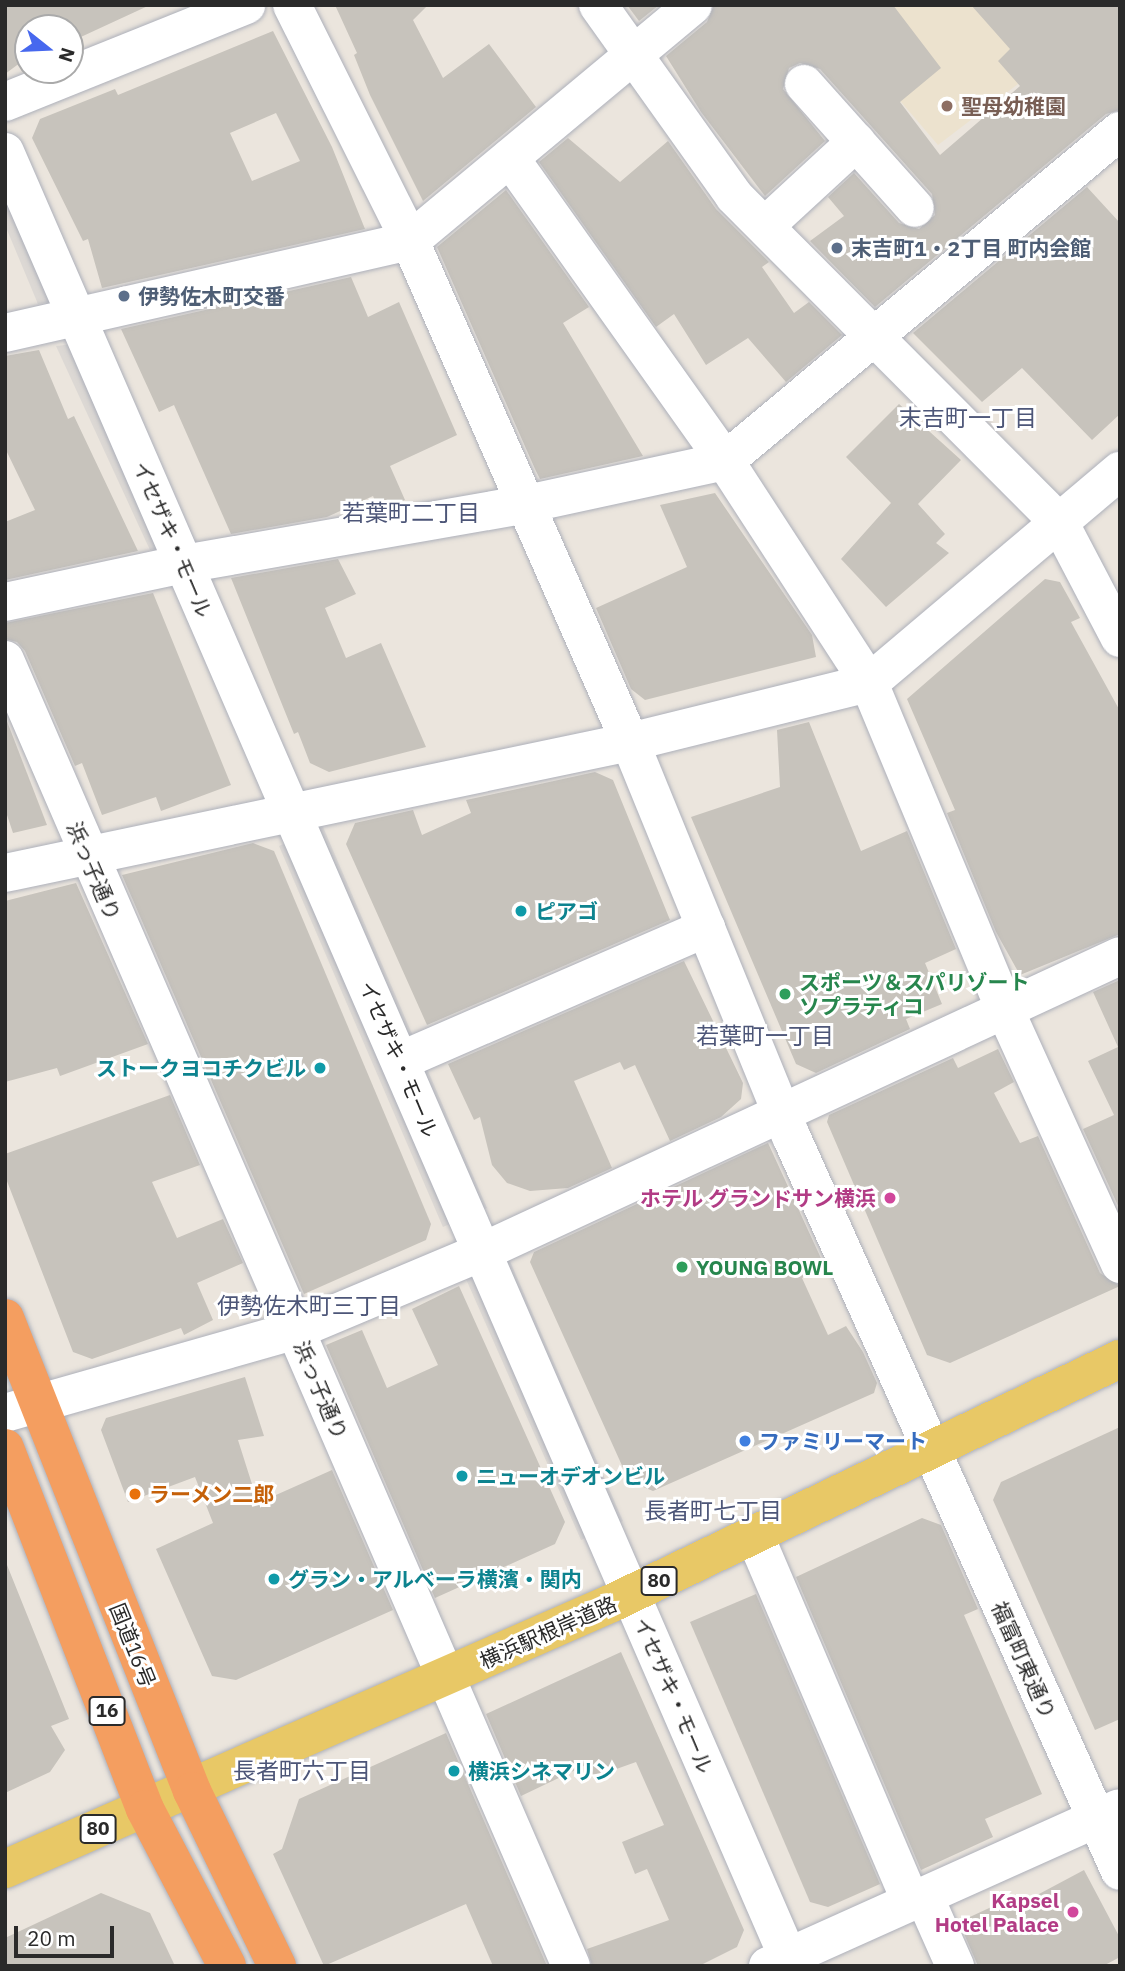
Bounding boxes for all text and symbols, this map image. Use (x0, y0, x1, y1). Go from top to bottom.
north arrow (14, 14, 84, 84)
text: N (54, 45, 81, 65)
place label: 聖母幼稚園 (961, 93, 1066, 119)
marker: 聖母幼稚園 (939, 98, 955, 114)
place label: 末吉町1・2丁目 町内会館 (851, 235, 1091, 261)
marker: 末吉町1・2丁目 町内会館 (829, 240, 845, 256)
place label: 伊勢佐木町交番 (138, 283, 285, 309)
marker: 伊勢佐木町交番 (116, 288, 132, 304)
district label: 末吉町一丁目 (899, 403, 1037, 431)
street label: イセザキ・モール (129, 457, 217, 621)
district label: 若葉町二丁目 (342, 498, 480, 526)
street label: 浜っ子通り (62, 818, 126, 924)
place label: ピアゴ (535, 898, 598, 924)
marker: ピアゴ (513, 903, 529, 919)
place label: スポーツ＆スパリゾート ソプラティコ (799, 969, 1030, 1019)
street label: イセザキ・モール (355, 977, 443, 1141)
marker: スポーツ＆スパリゾート ソプラティコ (777, 986, 793, 1002)
district label: 若葉町一丁目 (696, 1021, 834, 1049)
place label: ストークヨコチクビル (96, 1055, 306, 1081)
marker: ストークヨコチクビル (312, 1060, 328, 1076)
place label: ホテル グランドサン横浜 (640, 1185, 876, 1211)
marker: ホテル グランドサン横浜 (882, 1190, 898, 1206)
place label: YOUNG BOWL (696, 1254, 833, 1280)
marker: YOUNG BOWL (674, 1259, 690, 1275)
district label: 伊勢佐木町三丁目 (217, 1291, 401, 1319)
street label: 浜っ子通り (289, 1337, 353, 1443)
place label: ファミリーマート (759, 1428, 927, 1454)
marker: ファミリーマート (737, 1433, 753, 1449)
place label: ニューオデオンビル (476, 1463, 665, 1489)
marker: ニューオデオンビル (454, 1468, 470, 1484)
place label: ラーメン二郎 (149, 1481, 275, 1507)
marker: ラーメン二郎 (127, 1486, 143, 1502)
district label: 長者町七丁目 (644, 1496, 782, 1524)
place label: グラン・アルベーラ横濱・関内 (288, 1566, 582, 1592)
road number: 80 (640, 1566, 678, 1596)
marker: グラン・アルベーラ横濱・関内 (266, 1571, 282, 1587)
street label: 横浜駅根岸道路 (476, 1591, 620, 1673)
street label: 福富町東通り (987, 1597, 1061, 1723)
street label: 国道16号 (105, 1599, 161, 1691)
street label: イセザキ・モール (630, 1613, 718, 1777)
road number: 16 (88, 1695, 126, 1726)
district label: 長者町六丁目 (233, 1756, 371, 1784)
place label: 横浜シネマリン (468, 1758, 615, 1784)
marker: 横浜シネマリン (446, 1763, 462, 1779)
road number: 80 (79, 1814, 117, 1844)
place label: Kapsel Hotel Palace (935, 1887, 1059, 1937)
marker: Kapsel Hotel Palace (1065, 1904, 1081, 1920)
scale bar (18, 1912, 117, 1956)
text: 20 m (27, 1924, 76, 1952)

